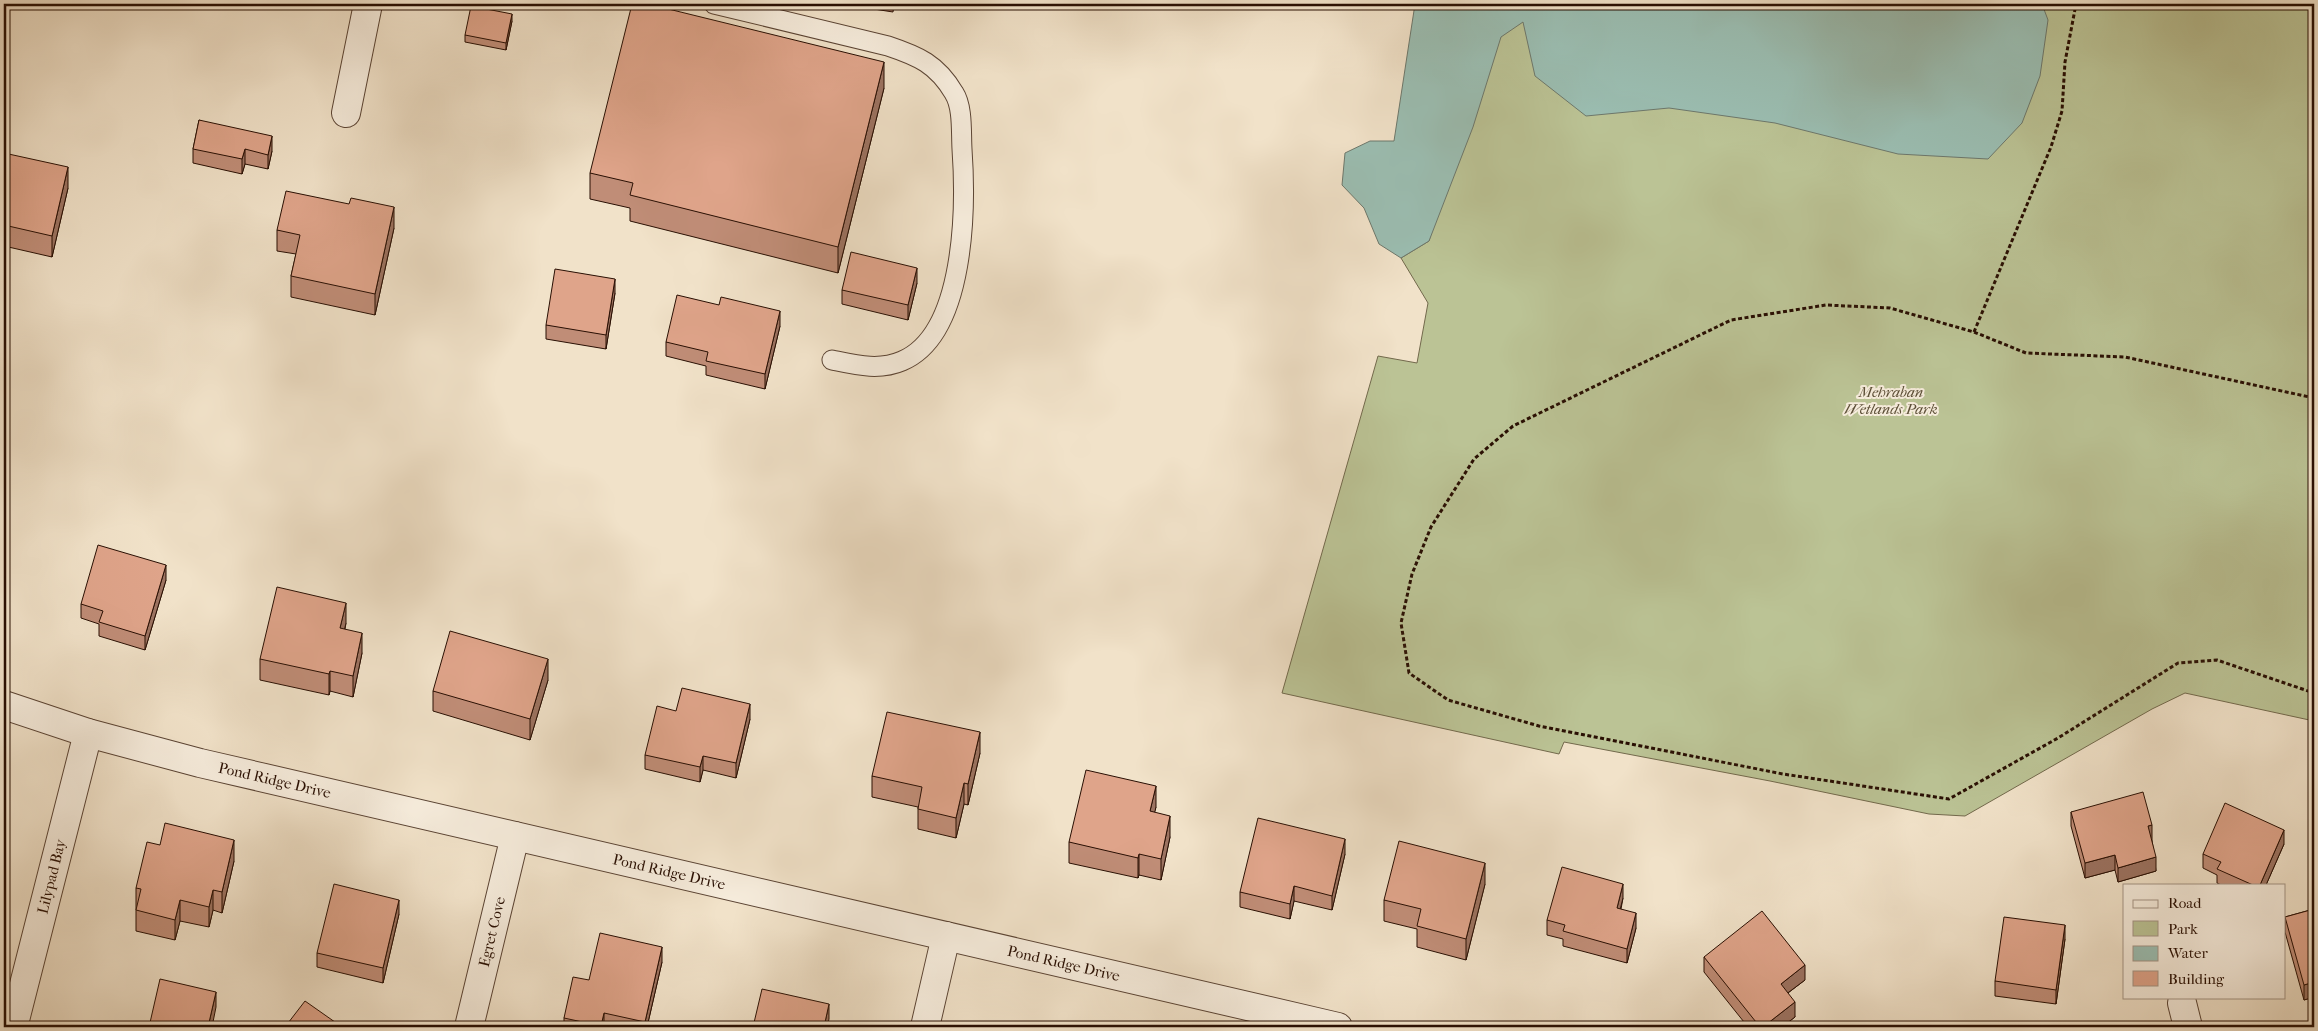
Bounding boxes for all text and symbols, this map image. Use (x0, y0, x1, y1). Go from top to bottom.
park label: Mehraban Wetlands Park (1844, 383, 1938, 418)
street label: Pond Ridge Drive (216, 759, 333, 802)
street label: Lilypad Bay (33, 836, 70, 916)
street label: Pond Ridge Drive (611, 850, 728, 894)
legend (2123, 884, 2286, 998)
street label: Egret Cove (475, 894, 509, 969)
text: Road (2168, 894, 2202, 912)
text: Park (2168, 920, 2198, 938)
street label: Pond Ridge Drive (1006, 942, 1122, 985)
text: Water (2167, 944, 2208, 962)
text: Building (2168, 970, 2225, 988)

